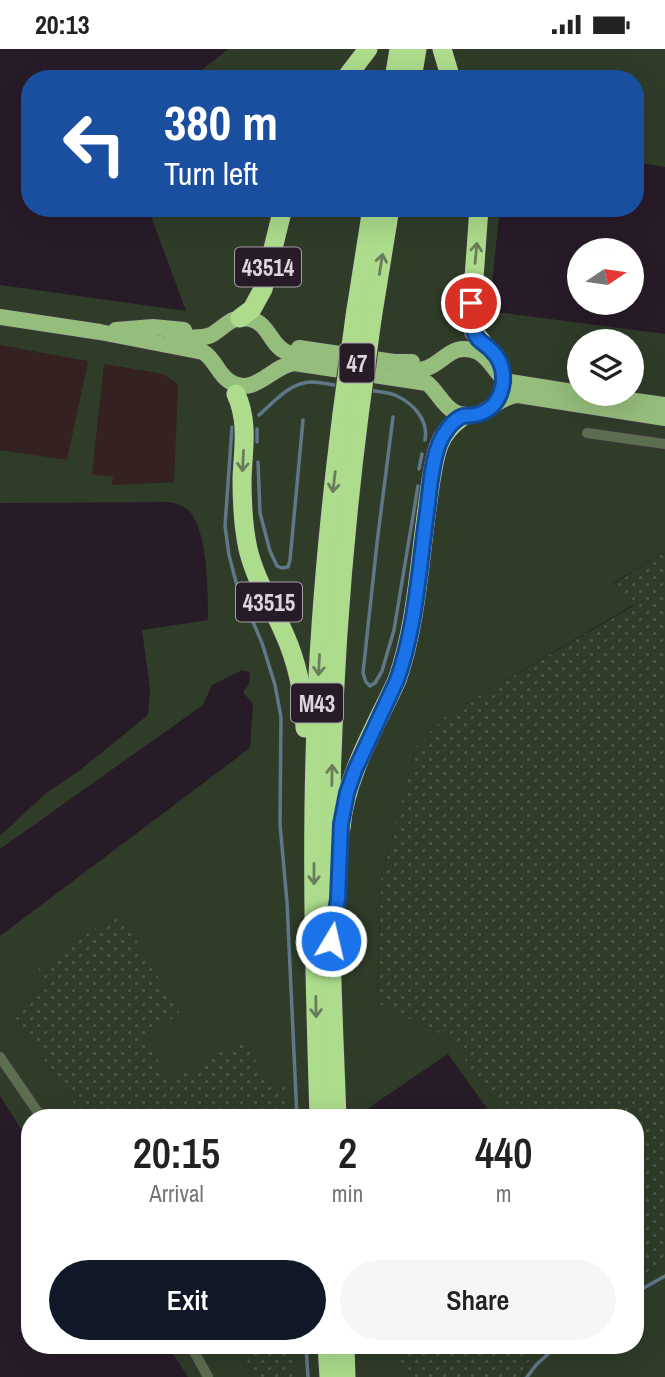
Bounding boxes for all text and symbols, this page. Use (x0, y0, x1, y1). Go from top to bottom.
text: 20:13 (35, 7, 90, 42)
text: 380 m (164, 89, 278, 155)
icon: left (49, 98, 140, 189)
text: Turn left (164, 152, 258, 195)
north arrow (567, 238, 644, 315)
map controls (567, 238, 644, 406)
one-way arrow (470, 242, 483, 265)
road number: 43514 (235, 247, 301, 287)
one-way arrow (375, 253, 388, 275)
pin (441, 273, 501, 333)
icon: arrive (452, 284, 490, 322)
button: layers (567, 329, 644, 406)
road number: 47 (340, 343, 374, 383)
one-way arrow (237, 449, 250, 472)
one-way arrow (327, 470, 340, 493)
road number: 43515 (236, 583, 302, 621)
one-way arrow (312, 653, 325, 676)
road number: M43 (291, 683, 343, 723)
one-way arrow (326, 764, 339, 787)
one-way arrow (307, 862, 321, 885)
position arrow (294, 904, 368, 978)
one-way arrow (309, 995, 323, 1018)
text: 20:15 (133, 1125, 220, 1181)
text: 2 (338, 1125, 357, 1181)
text: 440 (475, 1125, 532, 1181)
text: Arrival (149, 1178, 204, 1209)
text: min (332, 1178, 363, 1209)
text: m (496, 1178, 511, 1209)
button: Exit (49, 1260, 326, 1340)
button: Share (340, 1260, 616, 1340)

